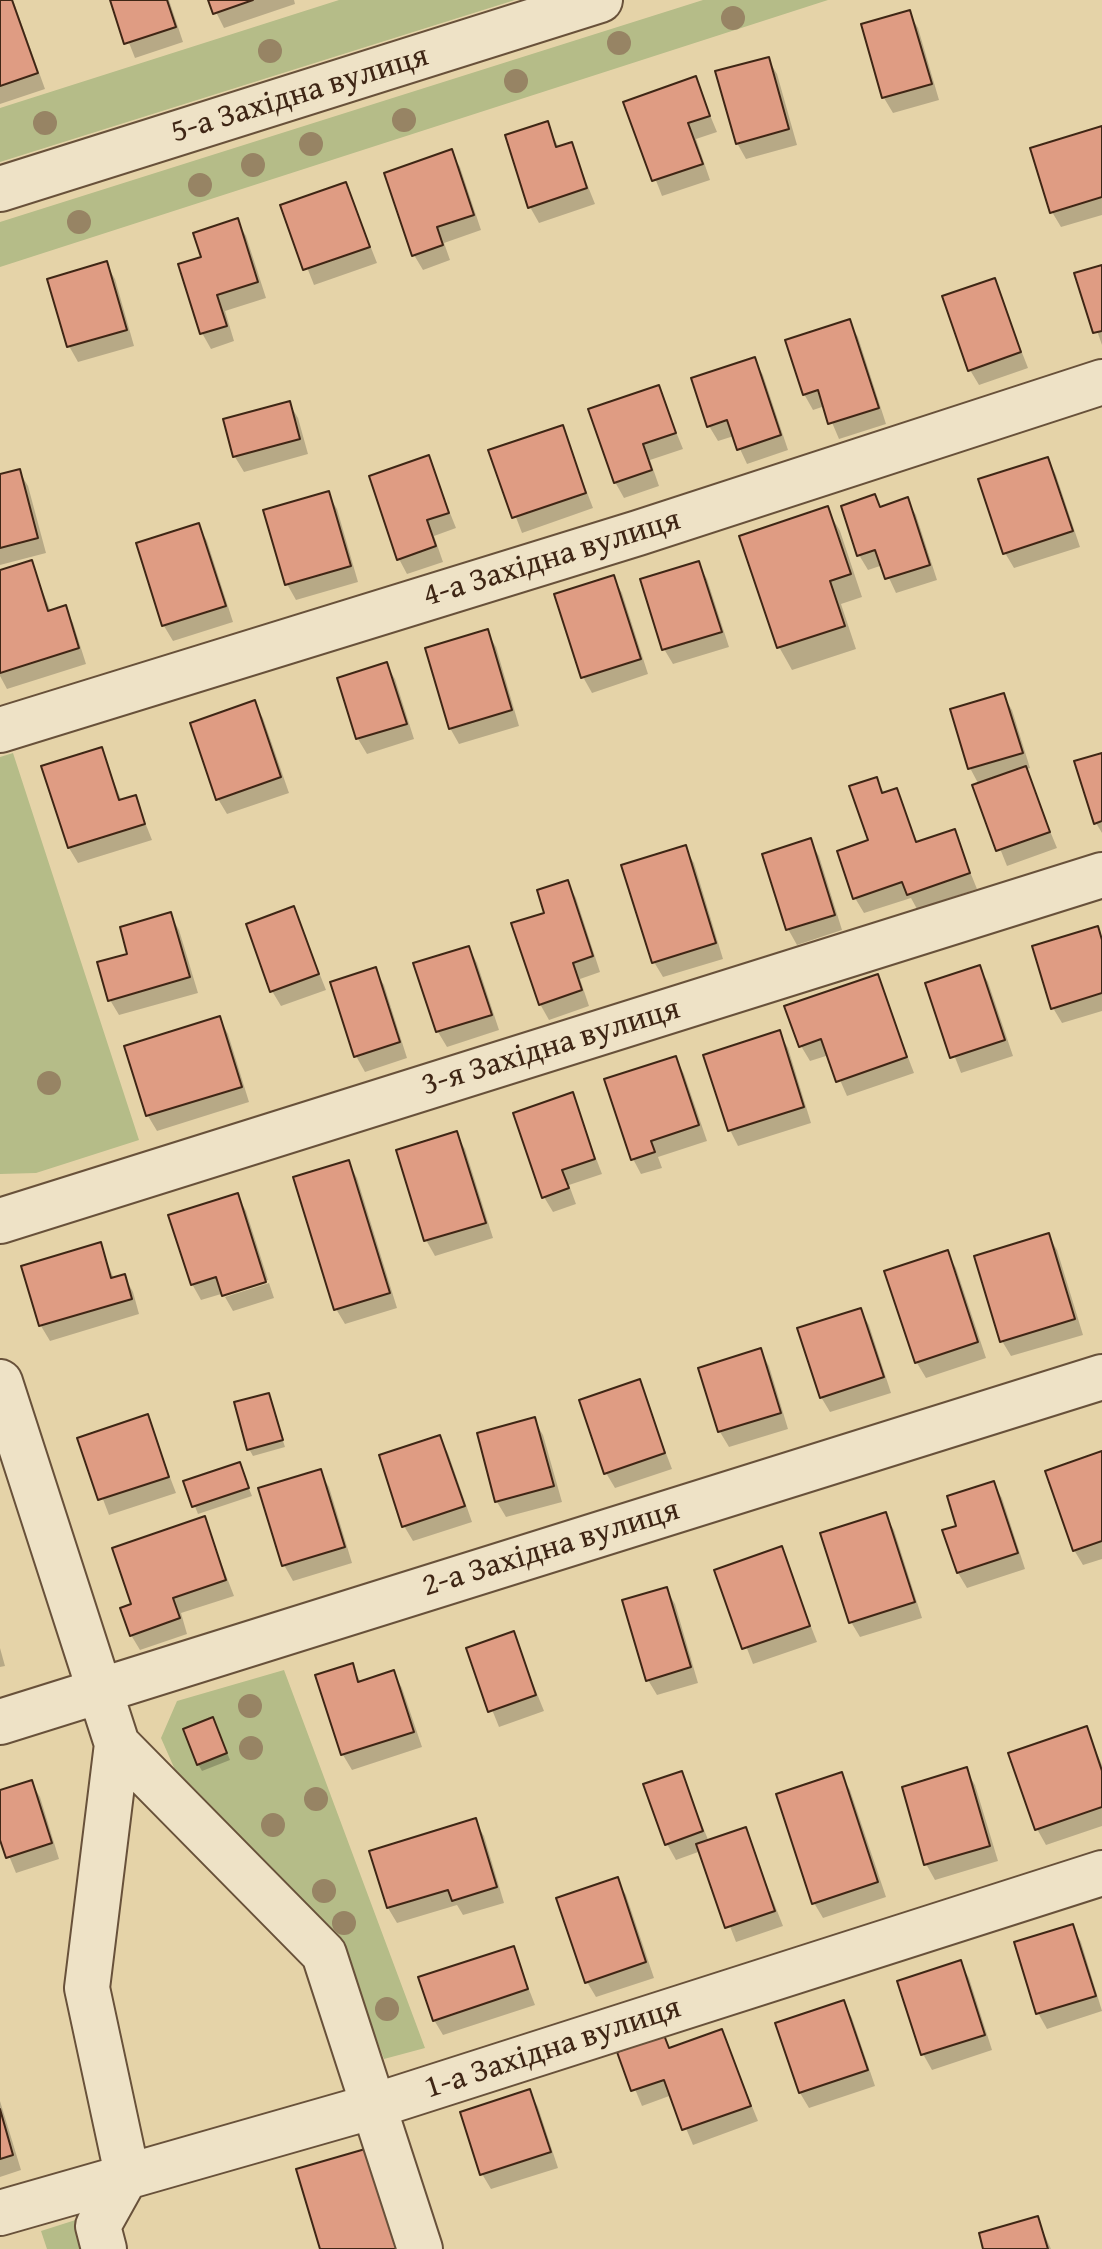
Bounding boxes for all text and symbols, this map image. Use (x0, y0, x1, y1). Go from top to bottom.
street label: 5-а Західна вулиця (167, 38, 433, 152)
street label: 4-а Західна вулиця (419, 502, 685, 616)
street label: 3-я Західна вулиця (417, 990, 685, 1106)
street label: 2-а Західна вулиця (418, 1492, 684, 1606)
street label: 1-а Західна вулиця (420, 1989, 686, 2109)

